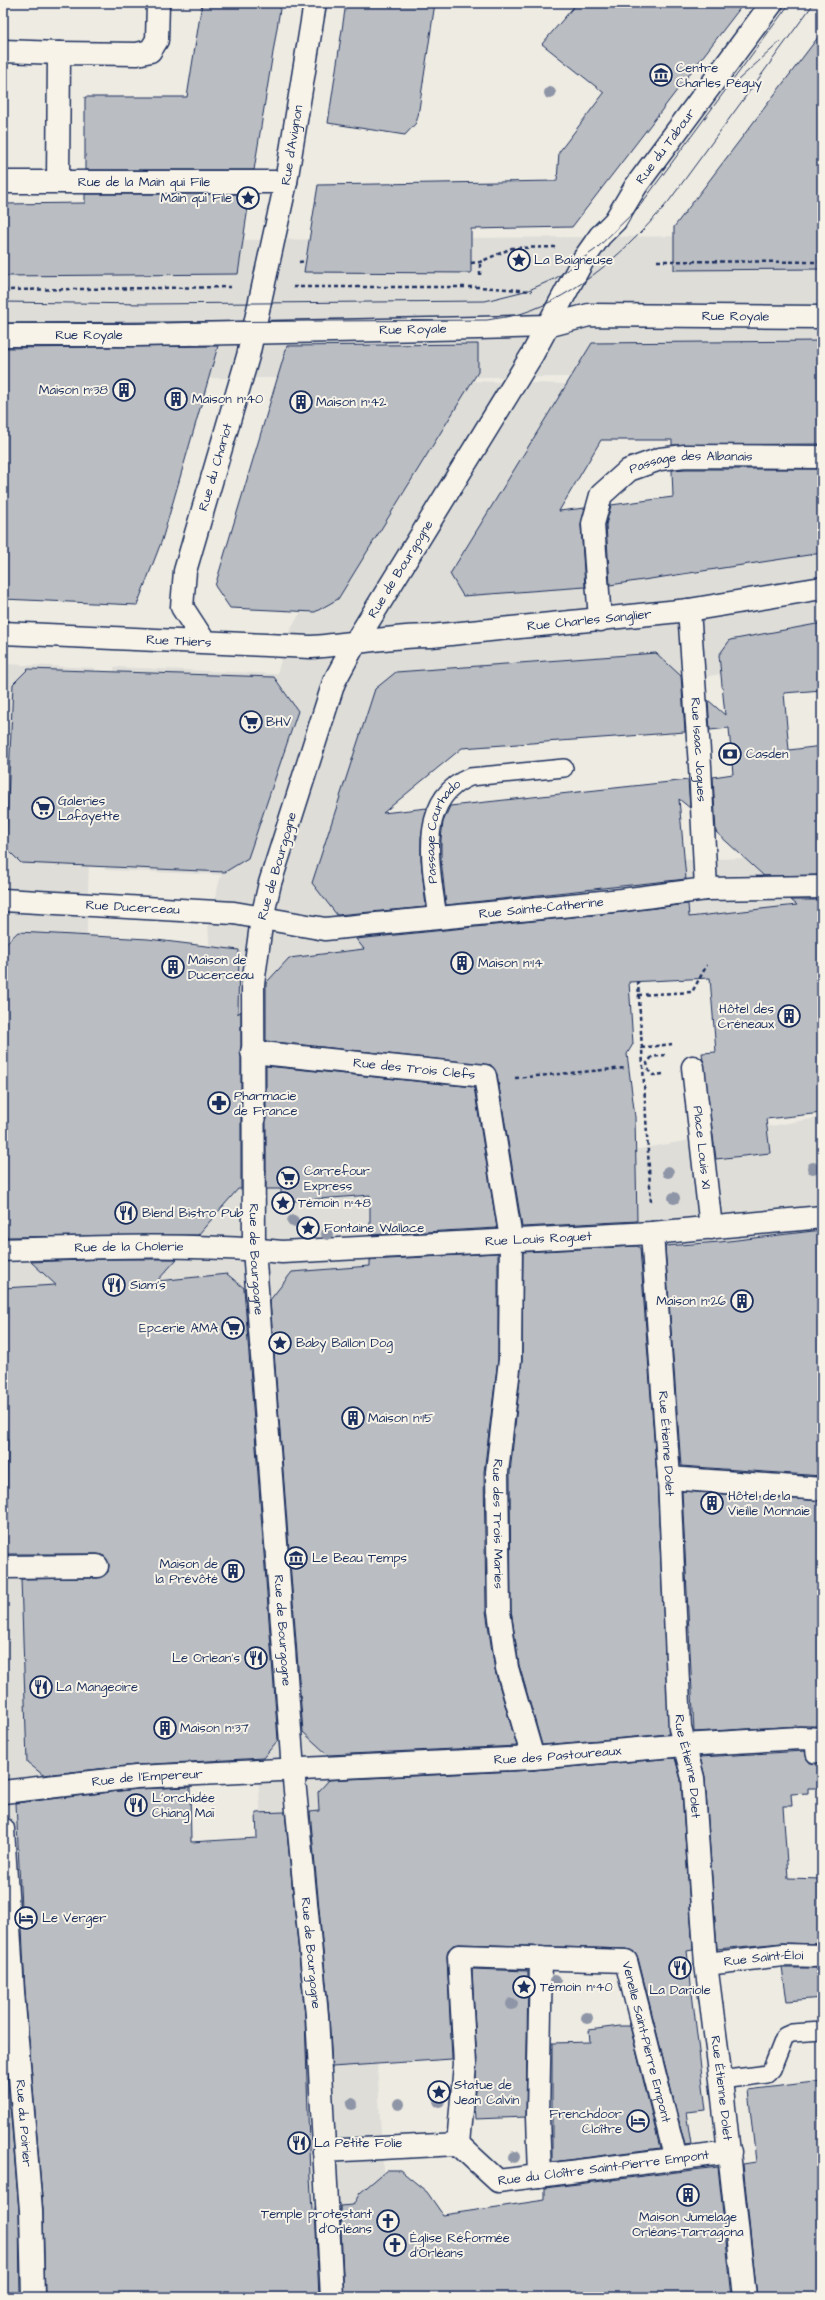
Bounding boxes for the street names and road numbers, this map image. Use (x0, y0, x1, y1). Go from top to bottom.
street label: Rue d'Avignon (277, 103, 307, 187)
street label: Rue du Tabour (632, 105, 700, 188)
street label: Rue de la Main qui File (78, 173, 210, 191)
street label: Rue Royale (702, 307, 769, 326)
street label: Rue Royale (379, 320, 447, 339)
street label: Rue Royale (55, 326, 123, 345)
street label: Rue du Chariot (194, 420, 237, 513)
street label: Passage des Albanais (627, 447, 753, 478)
street label: Rue de Bourgogne (364, 517, 437, 621)
street label: Rue Charles Sanglier (526, 605, 652, 635)
street label: Rue Thiers (146, 631, 212, 651)
street label: Rue Isaac Jogues (686, 697, 711, 803)
street label: Passage Courhado (421, 775, 465, 885)
street label: Rue de Bourgogne (253, 810, 302, 922)
street label: Rue Sainte-Catherine (478, 893, 604, 923)
street label: Rue Ducerceau (85, 896, 181, 919)
street label: Rue des Trois Clefs (352, 1053, 476, 1084)
street label: Place Louis XI (688, 1105, 716, 1190)
street label: Rue de Bourgogne (245, 1203, 268, 1316)
street label: Rue Louis Roguet (485, 1227, 593, 1251)
street label: Rue de la Cholerie (74, 1237, 184, 1257)
street label: Rue Étienne Dolet (654, 1390, 679, 1497)
street label: Rue des Trois Maries (488, 1458, 508, 1590)
street label: Rue de Bourgogne (269, 1574, 296, 1687)
street label: Rue Étienne Dolet (670, 1714, 705, 1820)
street label: Rue des Pastoureaux (493, 1741, 623, 1769)
street label: Rue de l'Empereur (91, 1765, 203, 1791)
street label: Rue de Bourgogne (297, 1897, 325, 2010)
street label: Rue Saint-Éloi (723, 1946, 804, 1971)
street label: Venelle Saint-Pierre Empont (617, 1959, 676, 2125)
street label: Rue Étienne Dolet (706, 2035, 737, 2142)
street label: Rue du Poirier (11, 2079, 36, 2168)
street label: Rue du Cloître Saint-Pierre Empont (497, 2146, 711, 2190)

